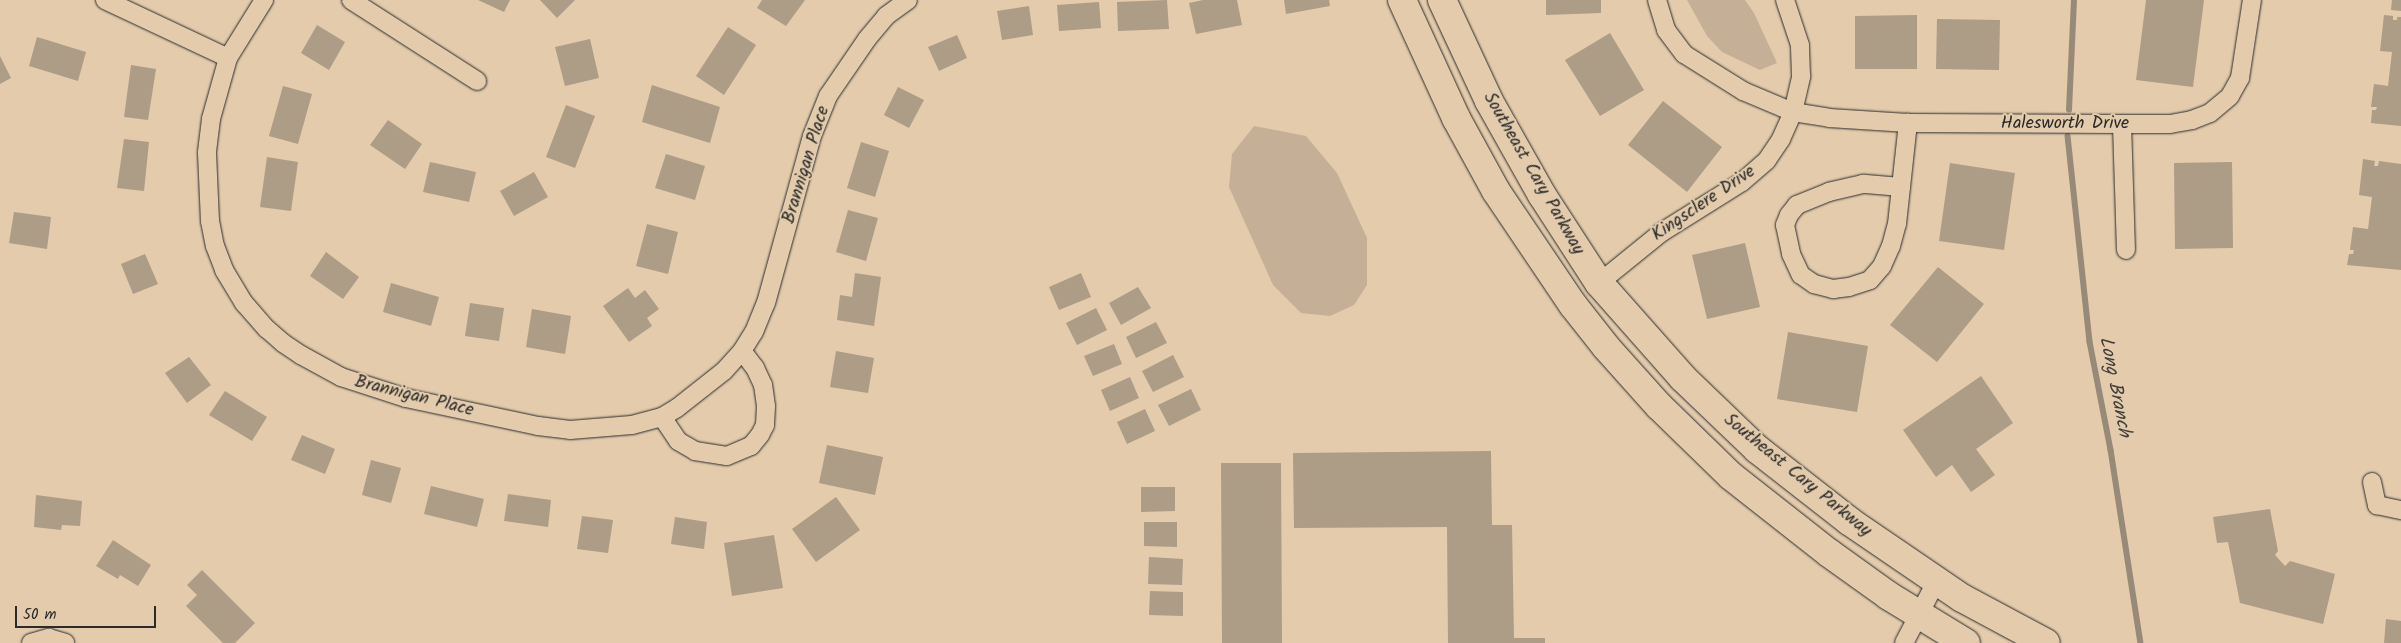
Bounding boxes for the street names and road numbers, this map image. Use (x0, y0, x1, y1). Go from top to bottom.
street label: Southeast Cary Parkway (1478, 89, 1588, 259)
street label: Brannigan Place (779, 104, 835, 226)
street label: Halesworth Drive (2001, 113, 2129, 135)
street label: Kingsclere Drive (1648, 161, 1760, 247)
street label: Brannigan Place (352, 372, 476, 422)
street label: Southeast Cary Parkway (1719, 410, 1875, 542)

